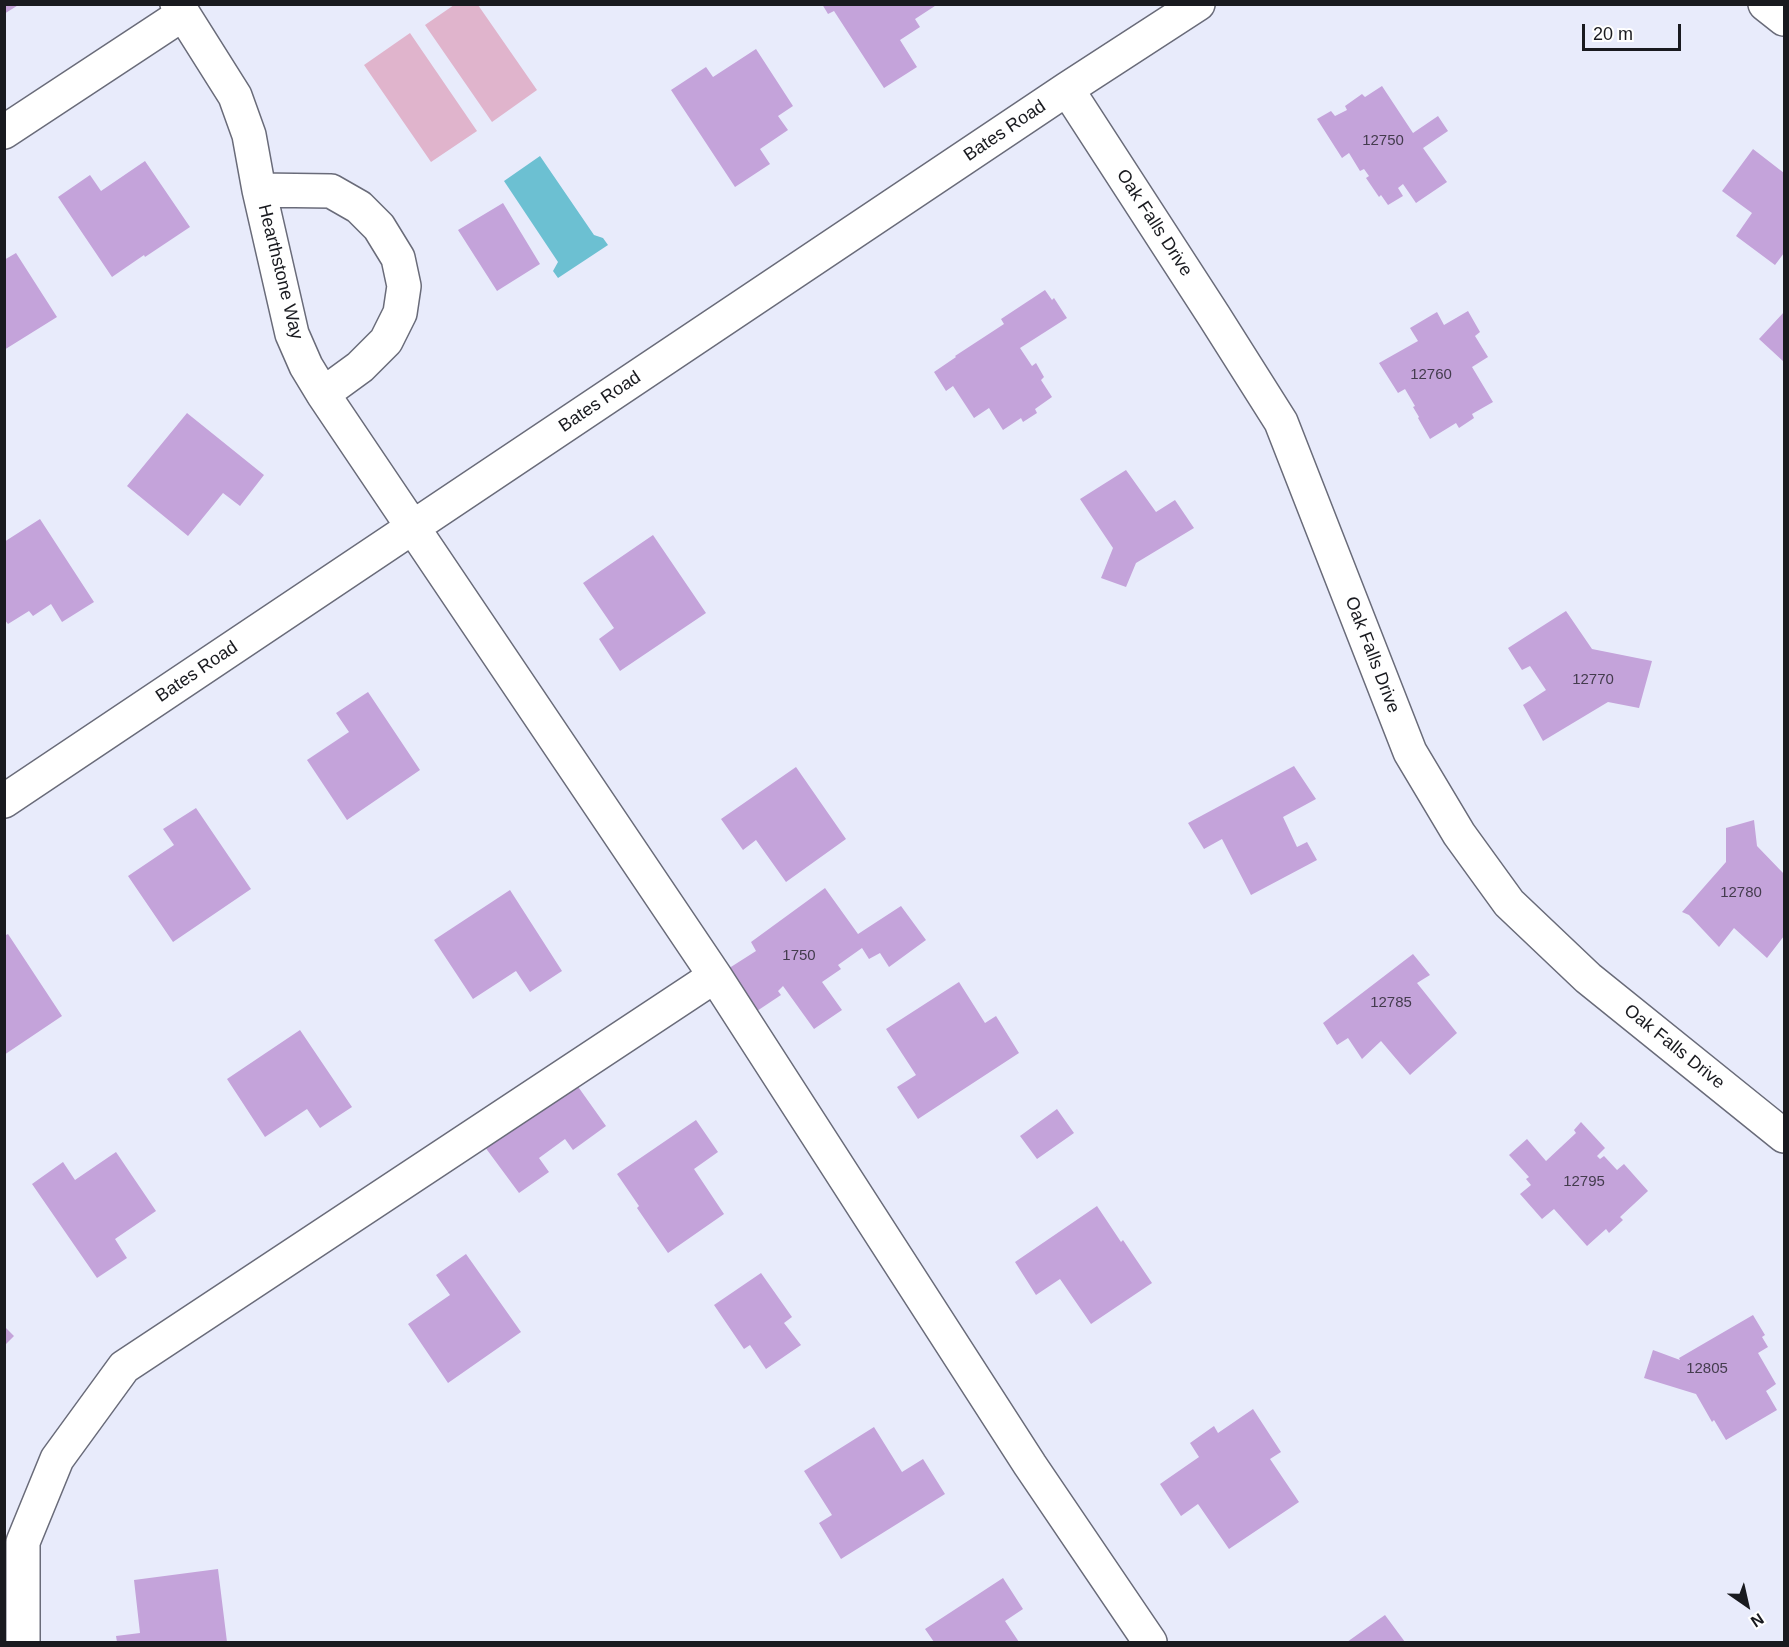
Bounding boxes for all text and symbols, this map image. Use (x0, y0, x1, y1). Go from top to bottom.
scale bar (1585, 12, 1684, 50)
text: 20 m (1593, 24, 1633, 44)
street label: Bates Road (960, 96, 1050, 166)
house number: 12750 (1362, 132, 1404, 150)
street label: Oak Falls Drive (1111, 166, 1197, 280)
street label: Hearthstone Way (253, 202, 307, 342)
house number: 12760 (1410, 366, 1452, 384)
street label: Bates Road (555, 367, 645, 437)
street label: Oak Falls Drive (1340, 594, 1404, 716)
street label: Bates Road (152, 637, 242, 707)
house number: 12770 (1572, 671, 1614, 689)
house number: 12780 (1720, 884, 1762, 902)
house number: 1750 (782, 947, 816, 965)
house number: 12785 (1370, 994, 1412, 1012)
street label: Oak Falls Drive (1619, 1000, 1729, 1094)
house number: 12795 (1563, 1173, 1605, 1191)
house number: 12805 (1686, 1360, 1728, 1378)
north arrow (1717, 1575, 1777, 1635)
text: N (1748, 1610, 1767, 1631)

